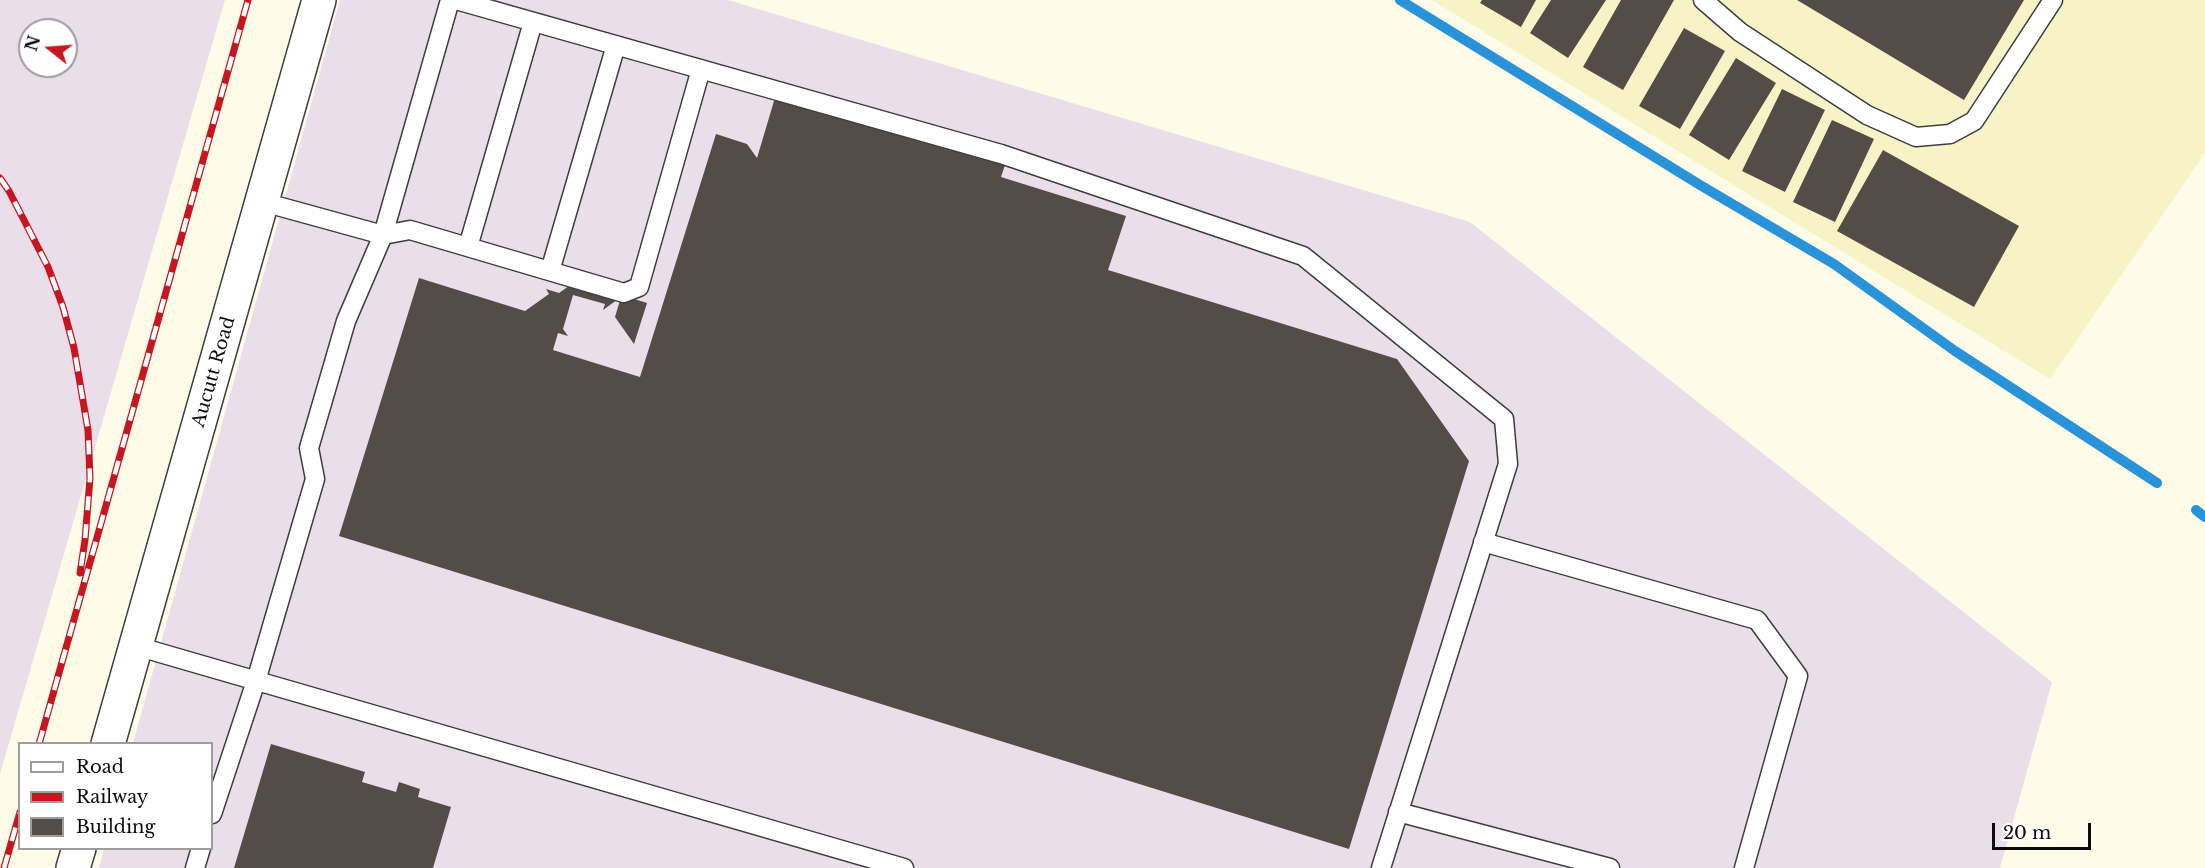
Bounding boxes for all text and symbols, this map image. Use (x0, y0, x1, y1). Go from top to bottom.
north arrow (18, 18, 78, 78)
text: N (21, 33, 44, 53)
street label: Aucutt Road (188, 314, 240, 430)
legend (18, 742, 213, 850)
text: Road (76, 756, 124, 778)
text: Railway (76, 786, 148, 808)
scale bar (1995, 811, 2094, 849)
text: Building (76, 816, 155, 838)
text: 20 m (2003, 822, 2051, 844)

